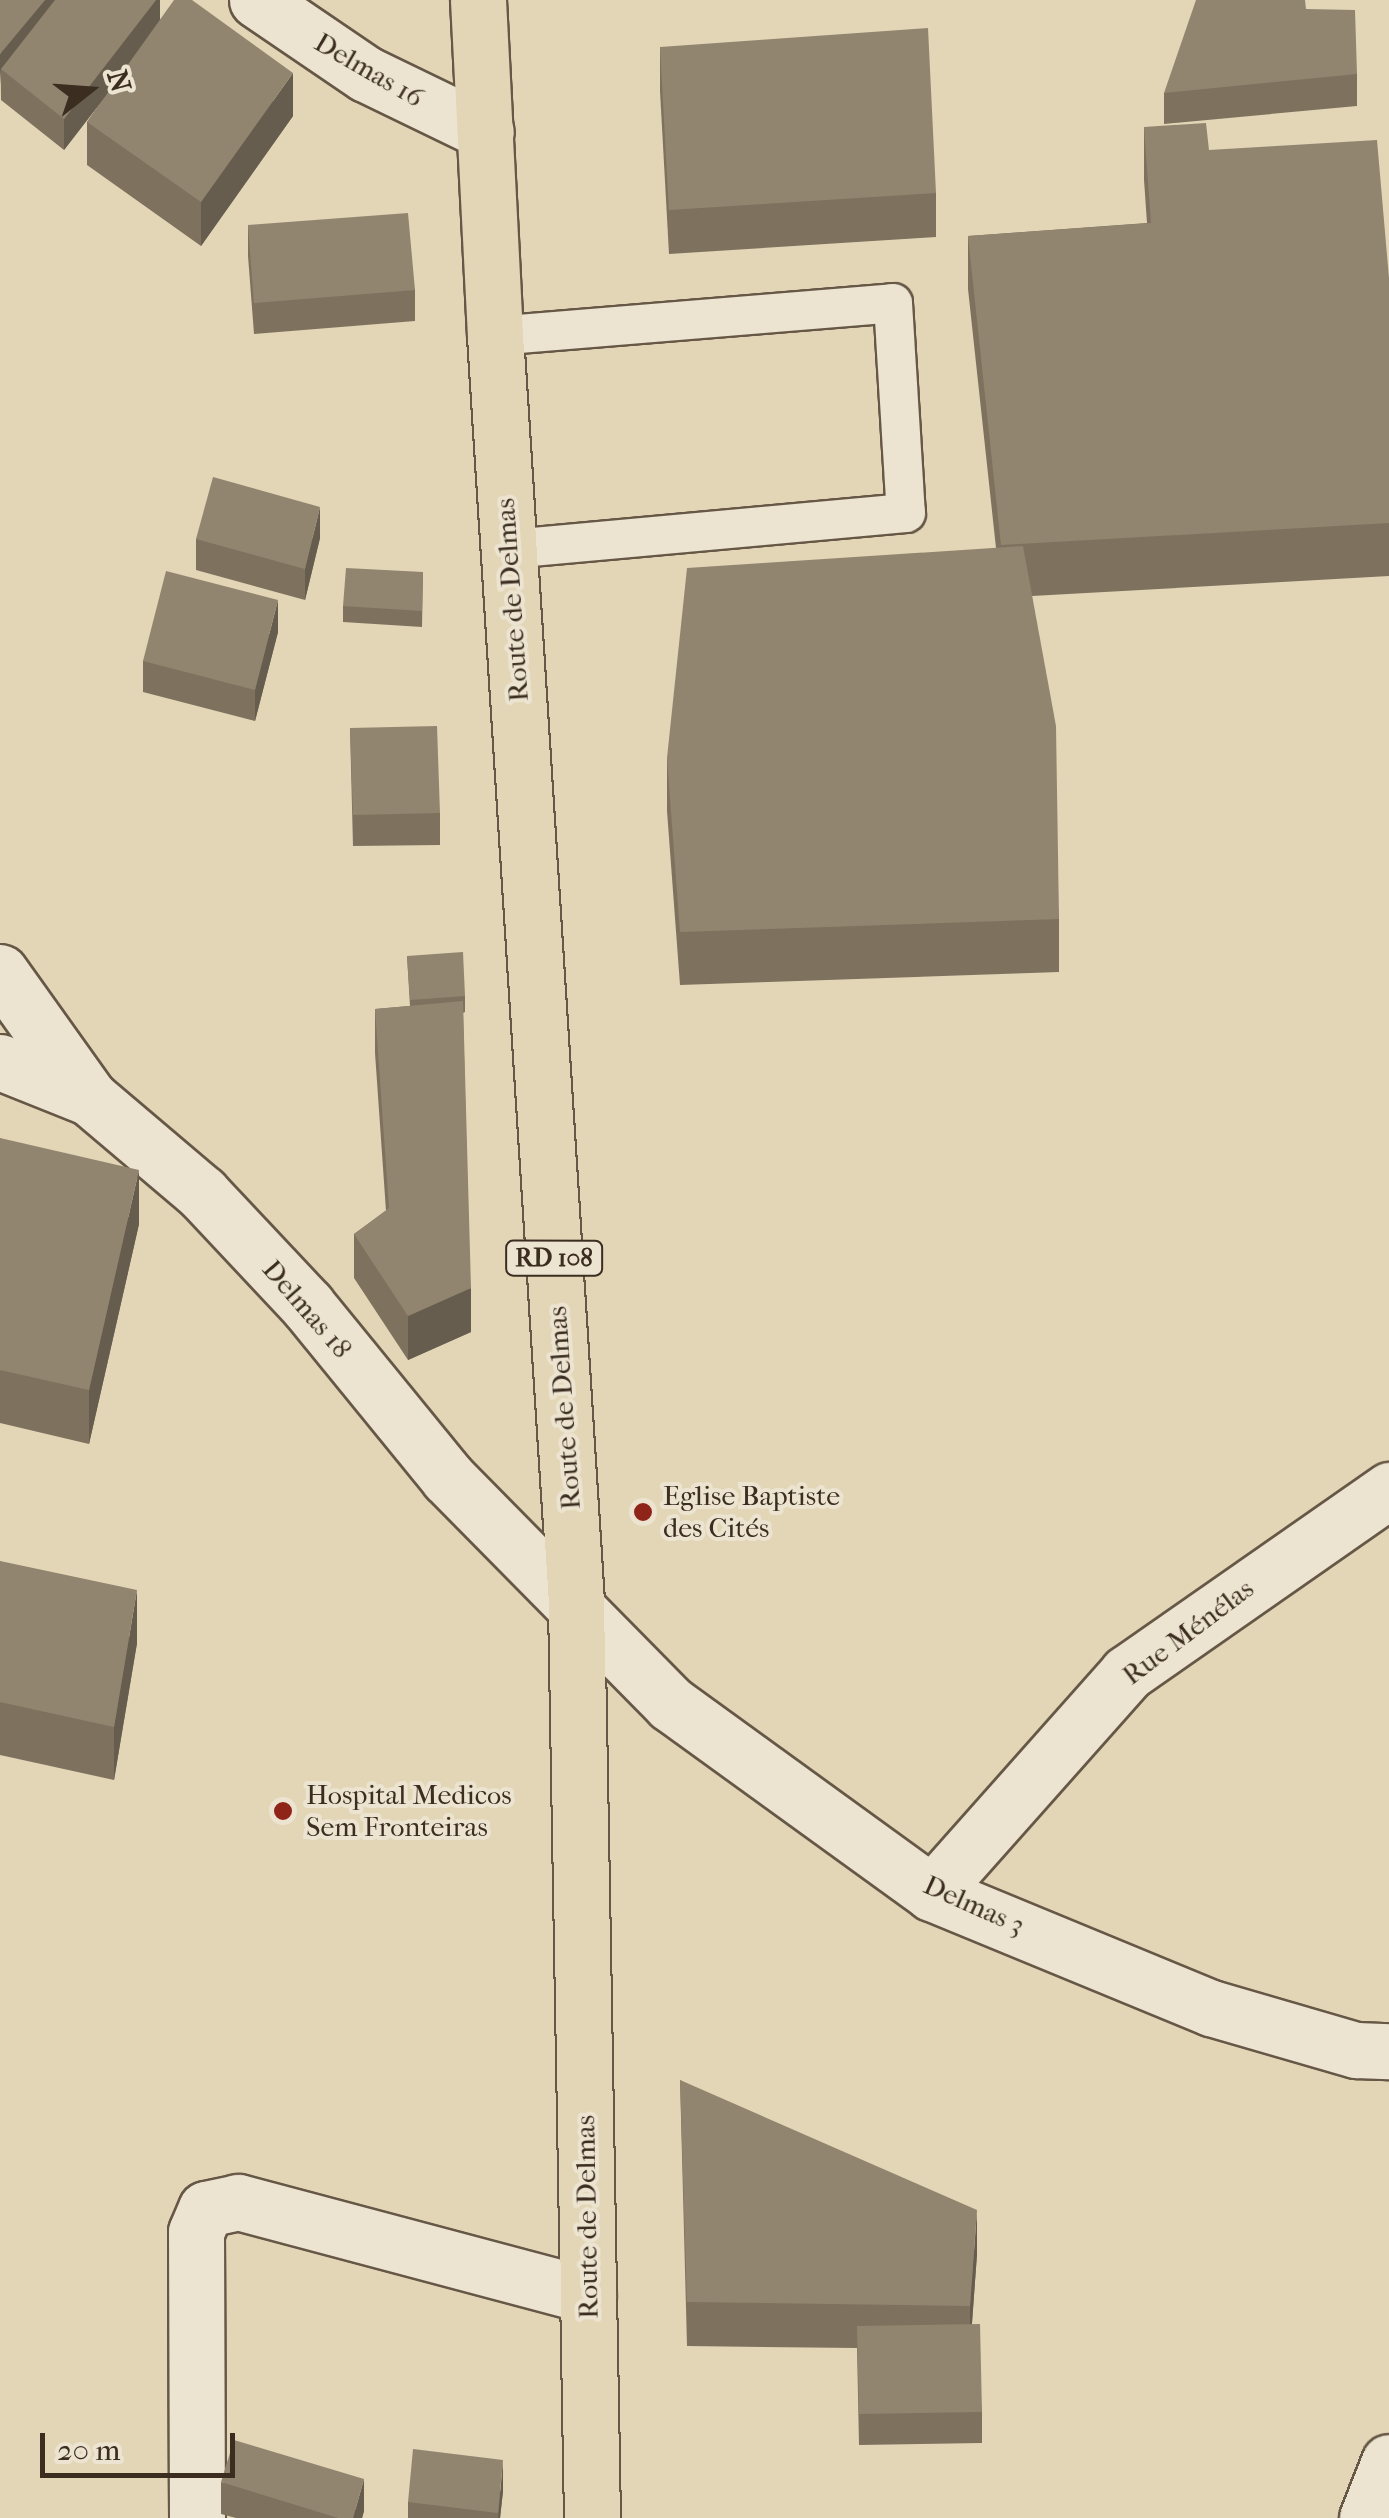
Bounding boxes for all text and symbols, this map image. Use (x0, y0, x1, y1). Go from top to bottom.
street label: Delmas 16 (308, 25, 430, 115)
north arrow (40, 40, 140, 140)
text: N (100, 66, 138, 96)
street label: Route de Delmas (488, 497, 536, 703)
road number: RD 108 (504, 1238, 604, 1278)
street label: Delmas 18 (255, 1253, 359, 1365)
street label: Route de Delmas (540, 1305, 588, 1511)
place label: Eglise Baptiste des Cités (663, 1479, 840, 1545)
marker: Eglise Baptiste des Cités (632, 1501, 654, 1523)
street label: Rue Ménélas (1116, 1572, 1260, 1692)
place label: Hospital Medicos Sem Fronteiras (306, 1778, 512, 1844)
marker: Hospital Medicos Sem Fronteiras (270, 1798, 296, 1824)
street label: Delmas 3 (918, 1868, 1030, 1942)
street label: Route de Delmas (568, 2115, 606, 2319)
scale bar (45, 2413, 240, 2475)
text: 20 m (57, 2433, 120, 2468)

